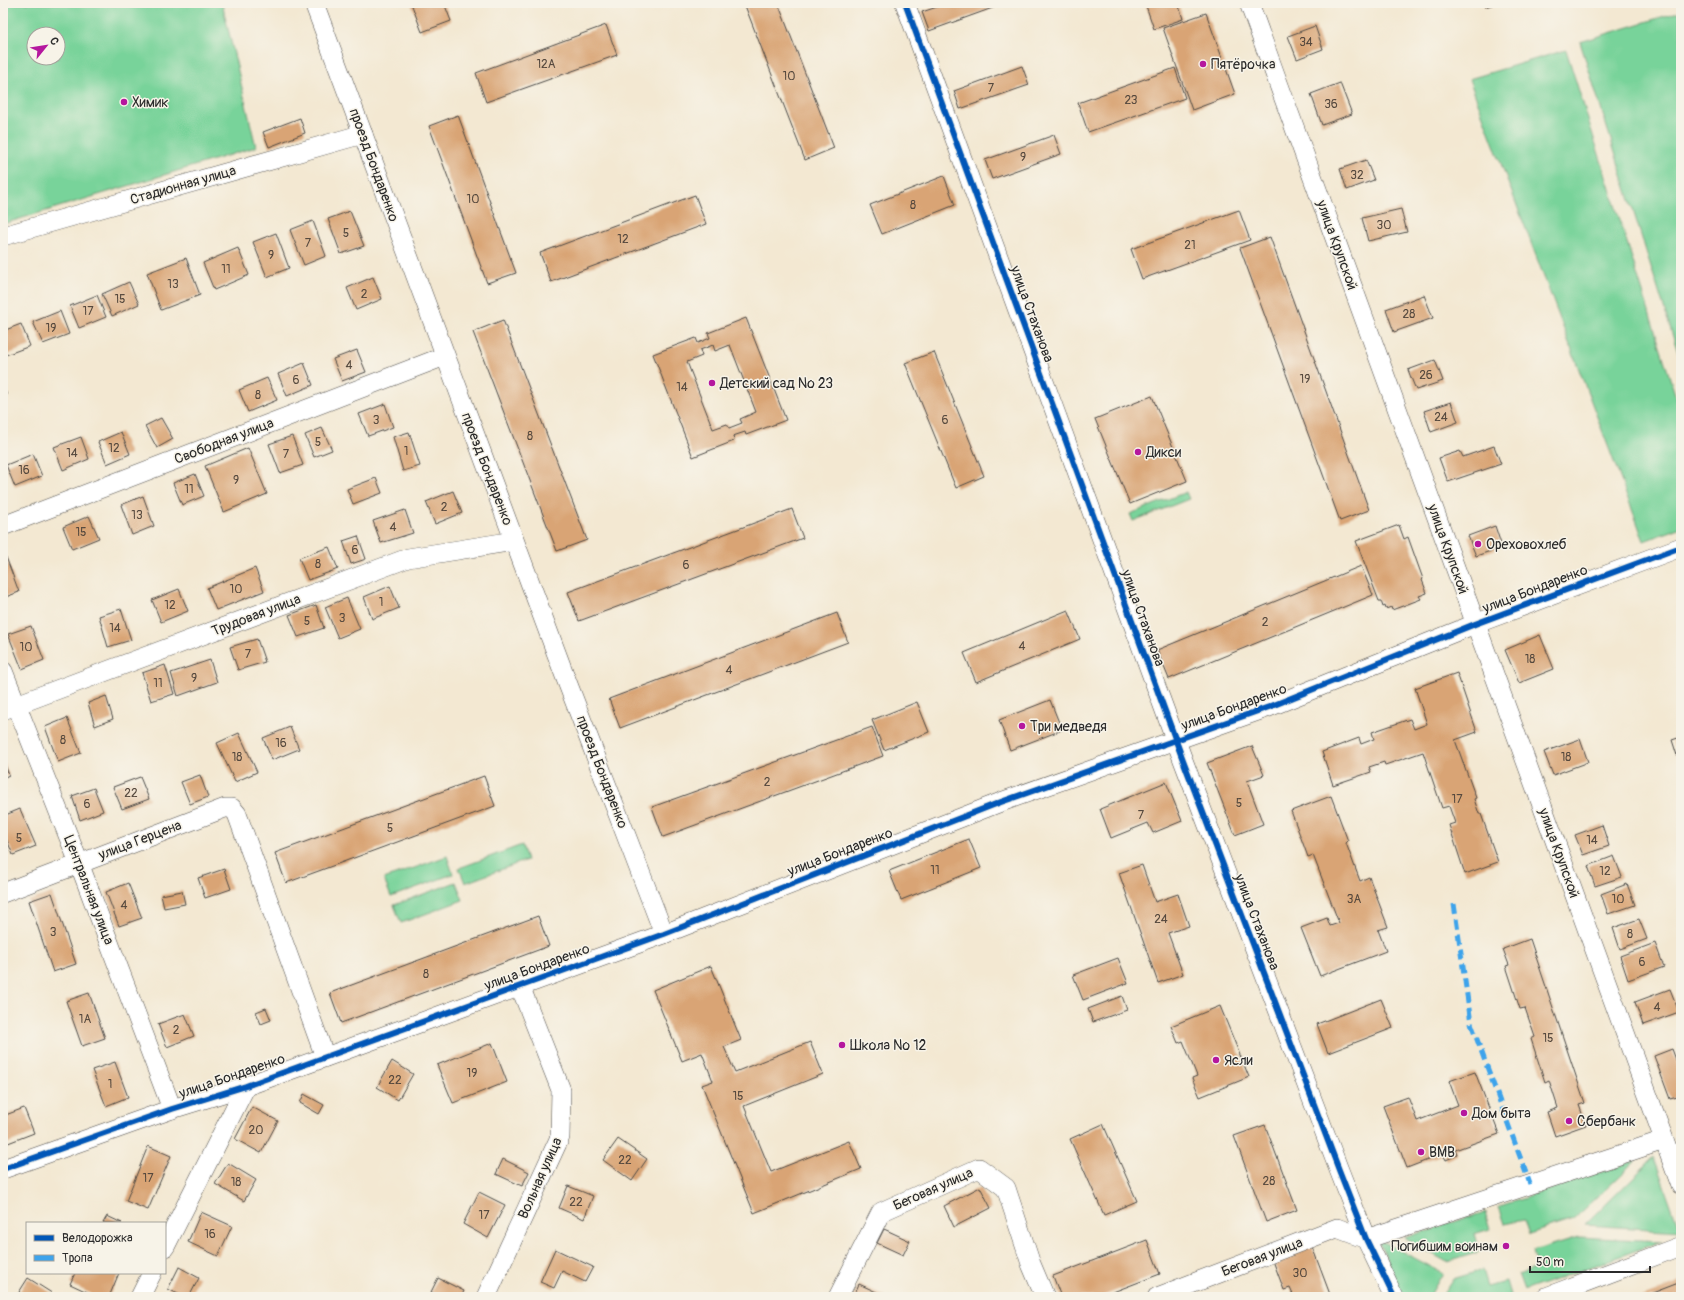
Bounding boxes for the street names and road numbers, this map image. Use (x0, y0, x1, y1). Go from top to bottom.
street label: проезд Бондаренко (346, 106, 403, 224)
street label: Стадионная улица (128, 162, 238, 208)
street label: улица Крупской (1313, 197, 1361, 292)
street label: улица Стаханова (1006, 262, 1057, 365)
street label: проезд Бондаренко (458, 410, 516, 528)
street label: Свободная улица (172, 414, 276, 468)
street label: улица Крупской (1424, 501, 1472, 596)
street label: улица Бондаренко (1479, 561, 1590, 617)
street label: улица Стаханова (1117, 566, 1168, 669)
street label: Трудовая улица (209, 590, 303, 640)
street label: улица Бондаренко (1178, 680, 1289, 734)
street label: проезд Бондаренко (573, 713, 631, 831)
street label: улица Крупской (1535, 805, 1583, 900)
street label: улица Герцена (95, 816, 184, 864)
street label: улица Бондаренко (784, 824, 895, 880)
street label: Центральная улица (60, 833, 118, 947)
street label: улица Стаханова (1231, 871, 1283, 972)
street label: улица Бондаренко (481, 940, 592, 994)
street label: улица Бондаренко (176, 1050, 288, 1102)
street label: Вольная улица (514, 1135, 566, 1221)
street label: Беговая улица (890, 1164, 976, 1214)
street label: Беговая улица (1219, 1234, 1305, 1280)

